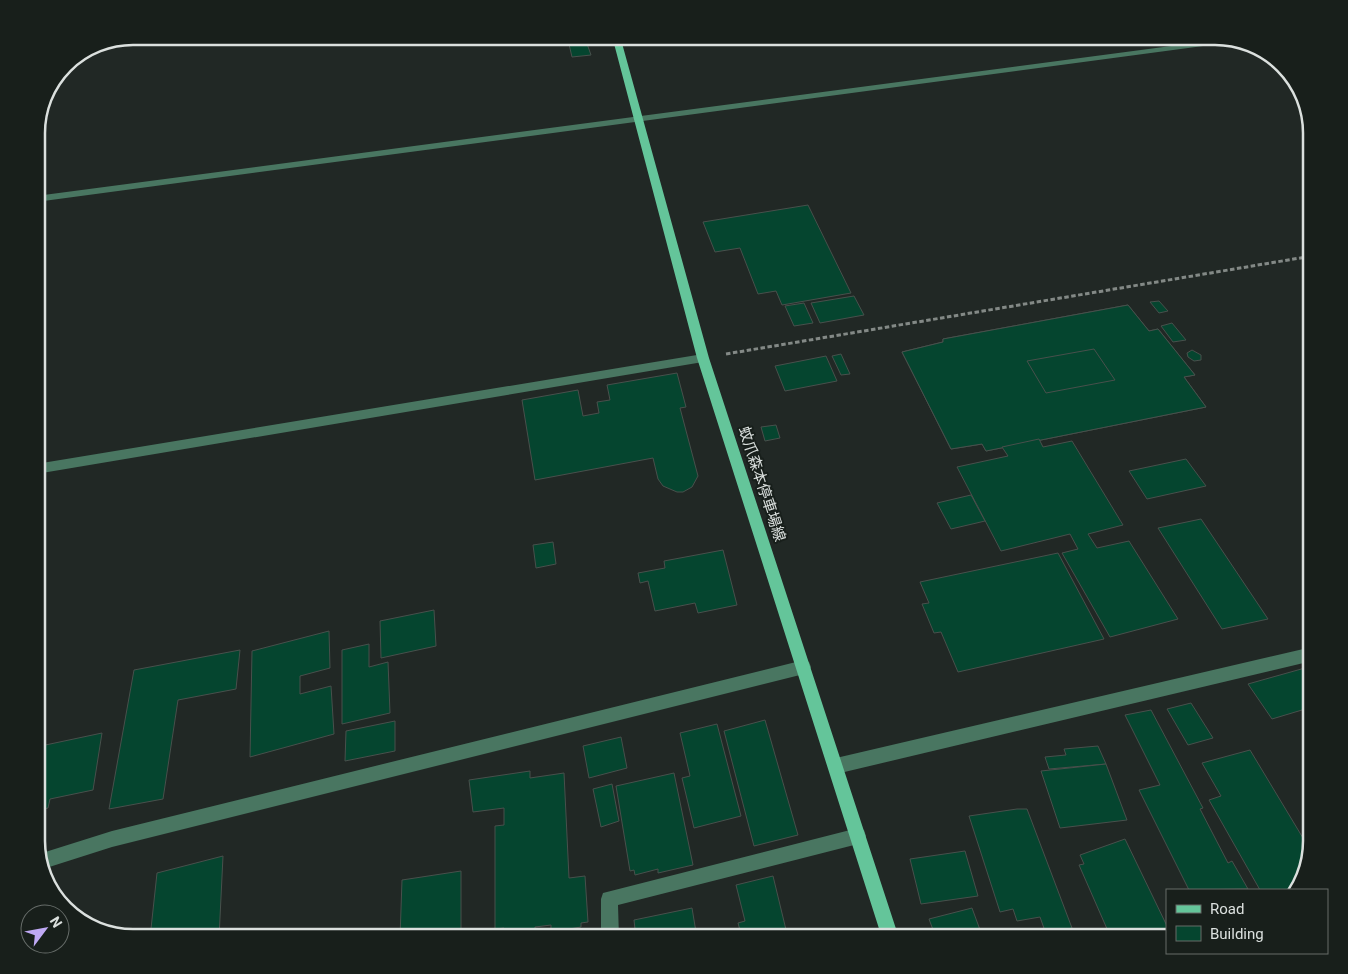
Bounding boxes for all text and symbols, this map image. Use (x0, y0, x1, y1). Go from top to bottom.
street label: 蚊爪森本停車場線 (735, 424, 789, 544)
legend (1166, 889, 1328, 954)
text: Road (1210, 900, 1244, 918)
north arrow (20, 904, 70, 954)
text: N (47, 914, 65, 931)
text: Building (1210, 925, 1264, 943)

